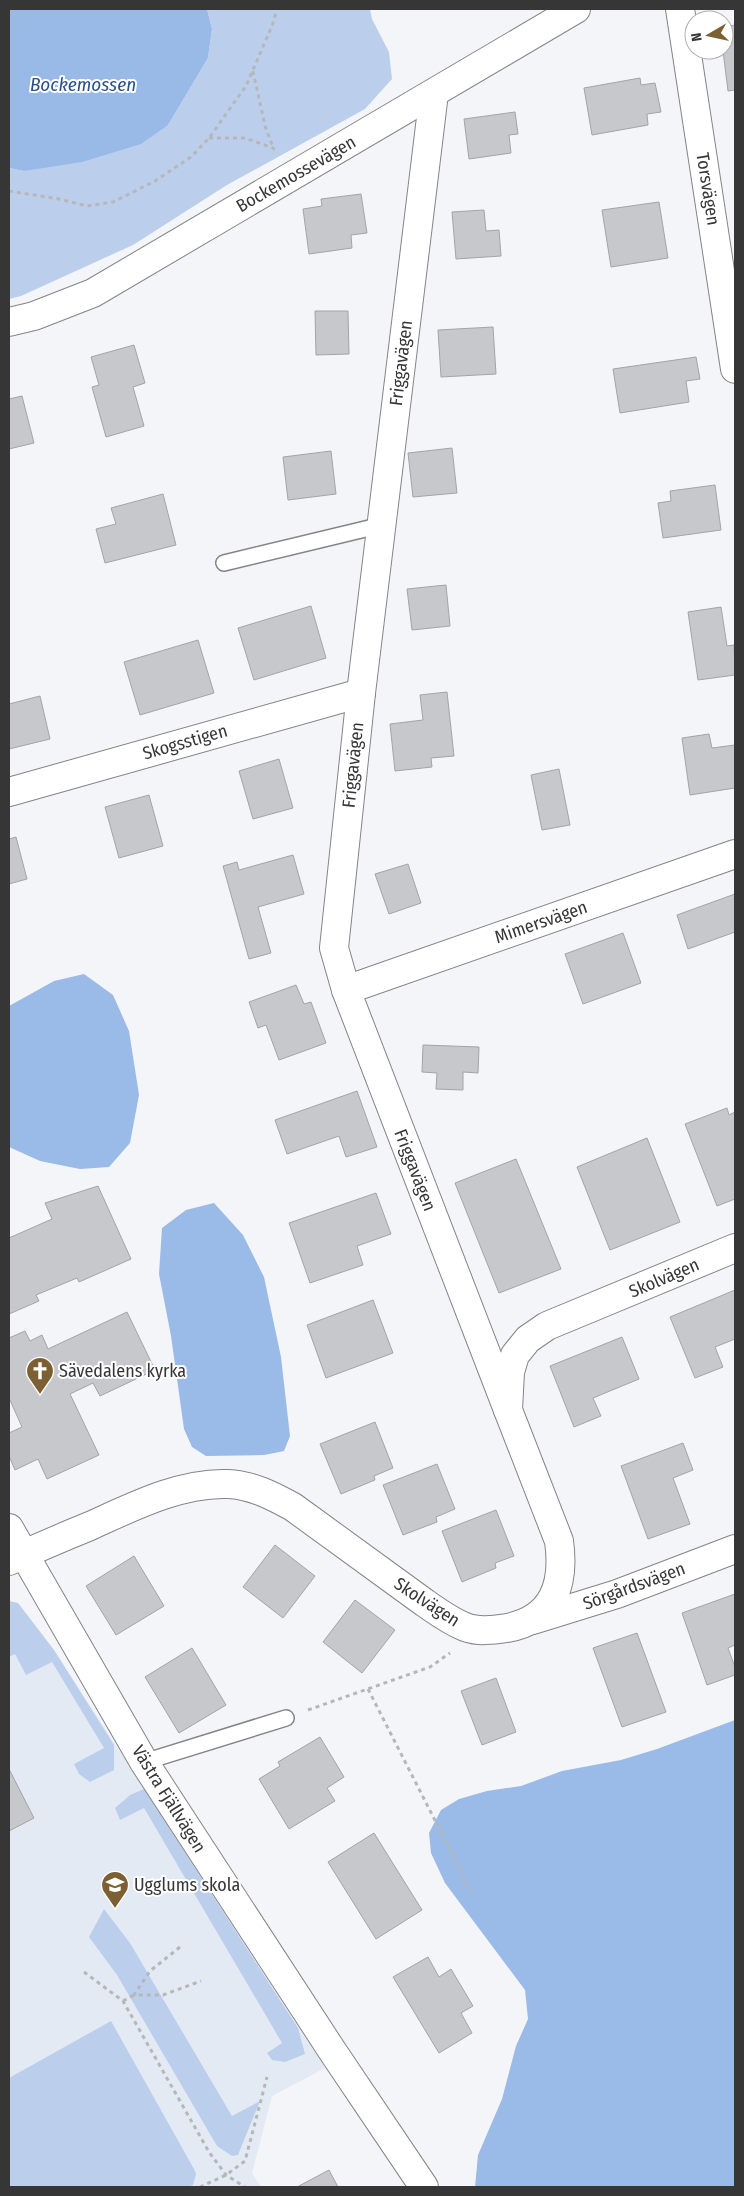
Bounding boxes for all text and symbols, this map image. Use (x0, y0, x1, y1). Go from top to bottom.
north arrow (684, 10, 734, 60)
text: N (688, 31, 706, 42)
water label: Bockemossen (30, 73, 136, 96)
street label: Bockemossevägen (232, 131, 360, 217)
street label: Torsvägen (691, 151, 725, 227)
street label: Friggavägen (385, 319, 417, 407)
street label: Skogsstigen (140, 719, 230, 765)
street label: Friggavägen (338, 721, 368, 809)
street label: Mimersvägen (492, 896, 590, 948)
street label: Friggavägen (389, 1126, 441, 1214)
street label: Skolvägen (626, 1253, 702, 1303)
church icon: Sävedalens kyrka (25, 1356, 55, 1395)
place label: Sävedalens kyrka (59, 1360, 186, 1382)
street label: Sörgårdsvägen (580, 1557, 688, 1615)
street label: Skolvägen (390, 1573, 464, 1631)
street label: Västra Fjällvägen (127, 1741, 211, 1857)
school or university icon: Ugglums skola (100, 1870, 130, 1909)
place label: Ugglums skola (134, 1874, 240, 1896)

